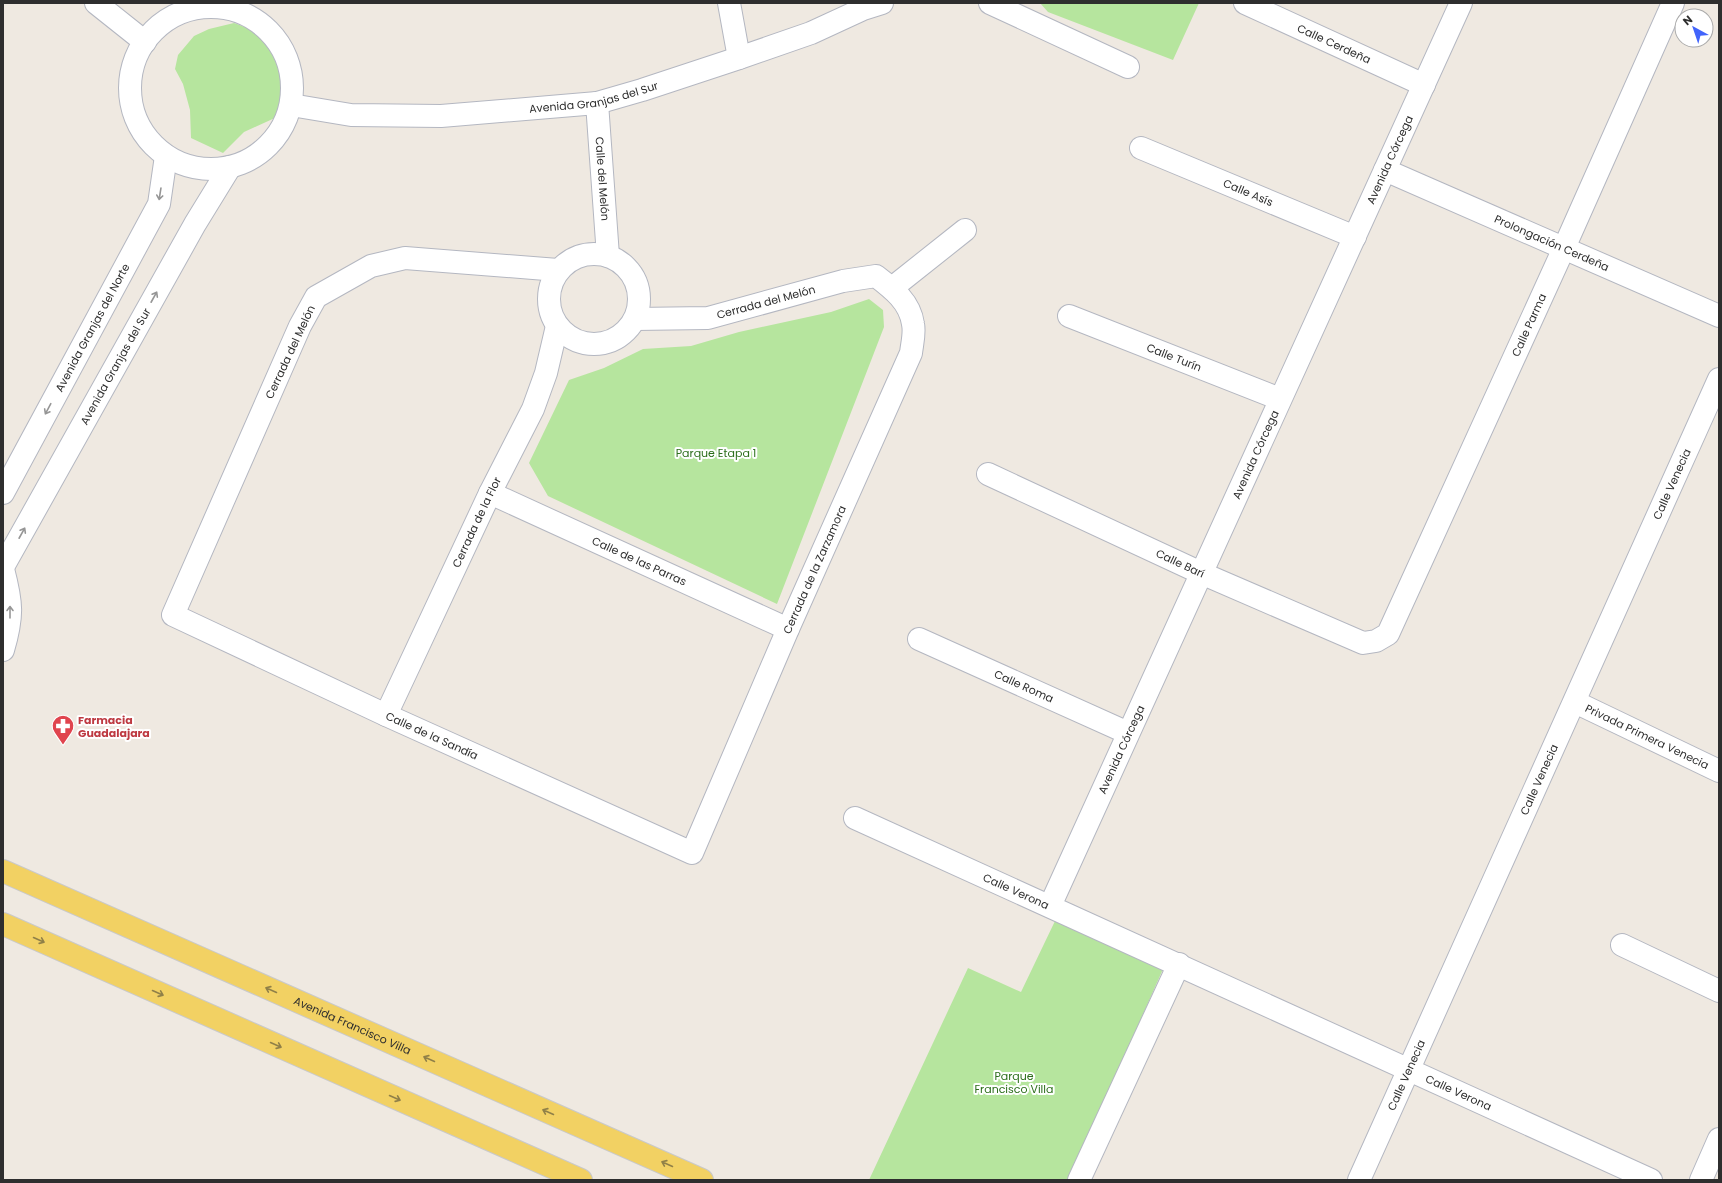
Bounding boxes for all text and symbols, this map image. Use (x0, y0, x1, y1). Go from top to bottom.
north arrow (1674, 8, 1714, 48)
text: N (1679, 12, 1696, 29)
street label: Calle Cerdeña (1295, 20, 1373, 68)
street label: Avenida Granjas del Sur (528, 77, 660, 117)
street label: Avenida Córcega (1363, 113, 1417, 207)
street label: Calle del Melón (591, 136, 613, 221)
street label: Calle Asís (1221, 175, 1276, 210)
one-way arrow (156, 188, 164, 201)
street label: Prolongación Cerdeña (1492, 211, 1612, 275)
street label: Avenida Granjas del Norte (51, 260, 134, 395)
street label: Cerrada del Melón (715, 281, 817, 323)
one-way arrow (151, 291, 159, 303)
street label: Calle Parma (1508, 291, 1550, 359)
street label: Cerrada del Melón (261, 303, 319, 401)
street label: Avenida Granjas del Sur (76, 305, 154, 428)
street label: Calle Turín (1144, 339, 1204, 375)
one-way arrow (44, 402, 52, 414)
street label: Avenida Córcega (1228, 408, 1283, 502)
park label: Parque Etapa 1 (676, 445, 756, 461)
street label: Calle Venecia (1649, 446, 1695, 522)
street label: Cerrada de la Flor (448, 474, 505, 570)
street label: Cerrada de la Zarzamora (779, 503, 850, 636)
one-way arrow (19, 527, 27, 539)
street label: Calle de las Parras (589, 533, 689, 590)
street label: Calle Barí (1153, 545, 1207, 582)
one-way arrow (6, 606, 14, 619)
street label: Calle Roma (992, 666, 1056, 707)
street label: Privada Primera Venecia (1583, 700, 1712, 773)
street label: Avenida Córcega (1094, 702, 1148, 796)
street label: Calle de la Sandía (383, 708, 481, 764)
place label: Farmacia Guadalajara (78, 712, 150, 741)
pharmacy icon: Farmacia Guadalajara (50, 713, 76, 746)
street label: Calle Venecia (1516, 742, 1562, 818)
street label: Calle Verona (980, 869, 1052, 913)
one-way arrow (32, 937, 44, 944)
one-way arrow (266, 986, 278, 993)
one-way arrow (151, 989, 163, 997)
street label: Avenida Francisco Villa (291, 992, 414, 1058)
street label: Calle Venecia (1383, 1037, 1429, 1113)
one-way arrow (270, 1042, 282, 1049)
one-way arrow (423, 1055, 435, 1062)
park label: Parque Francisco Villa (975, 1068, 1053, 1097)
street label: Calle Verona (1423, 1070, 1494, 1114)
one-way arrow (389, 1095, 401, 1102)
one-way arrow (542, 1108, 554, 1115)
one-way arrow (661, 1160, 673, 1167)

